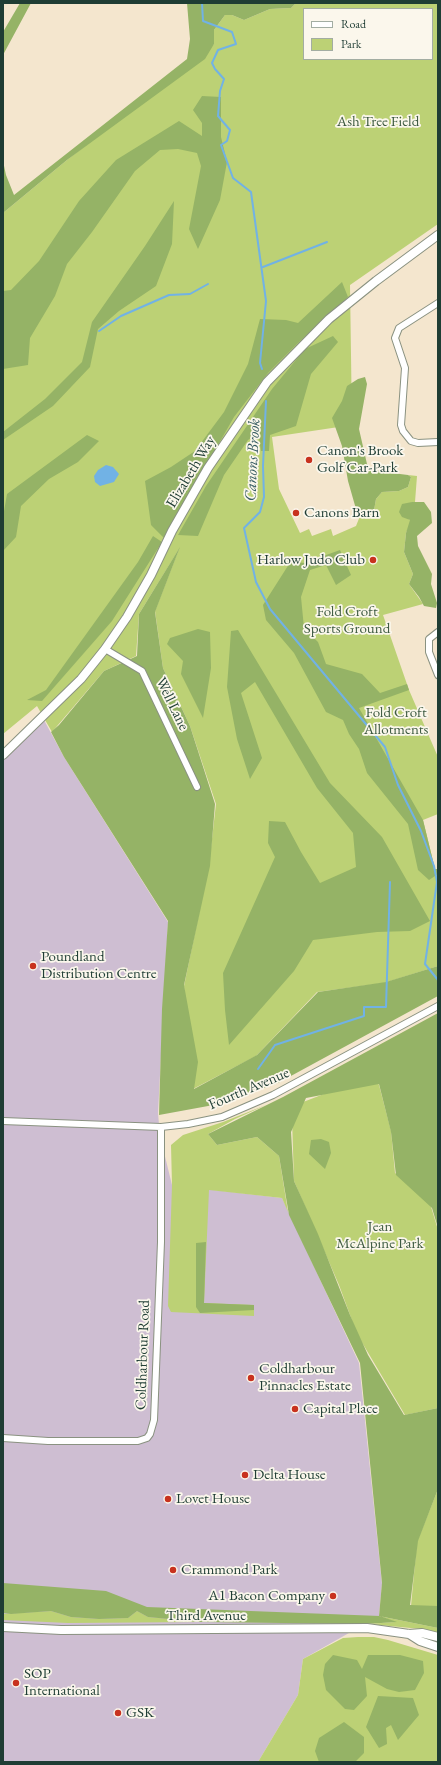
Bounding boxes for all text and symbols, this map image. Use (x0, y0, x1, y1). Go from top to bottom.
legend (303, 8, 433, 60)
text: Road (341, 16, 366, 32)
text: Park (341, 36, 361, 52)
park label: Ash Tree Field (337, 113, 419, 131)
water label: Canons Brook (241, 418, 265, 502)
street label: Elizabeth Way (162, 433, 220, 511)
place label: Canon's Brook Golf Car-Park (317, 442, 403, 477)
marker: Canon's Brook Golf Car-Park (304, 455, 314, 465)
place label: Canons Barn (304, 504, 379, 522)
marker: Canons Barn (291, 508, 301, 518)
place label: Harlow Judo Club (257, 551, 365, 569)
marker: Harlow Judo Club (368, 555, 378, 565)
park label: Fold Croft Sports Ground (304, 603, 390, 638)
street label: Well Lane (151, 675, 193, 733)
park label: Fold Croft Allotments (364, 704, 428, 739)
place label: Poundland Distribution Centre (41, 948, 157, 983)
marker: Poundland Distribution Centre (28, 961, 38, 971)
street label: Fourth Avenue (206, 1064, 292, 1114)
park label: Jean McAlpine Park (336, 1218, 424, 1253)
street label: Coldharbour Road (132, 1300, 154, 1410)
place label: Coldharbour Pinnacles Estate (259, 1360, 351, 1395)
marker: Coldharbour Pinnacles Estate (246, 1373, 256, 1383)
place label: Capital Place (303, 1400, 378, 1418)
marker: Capital Place (290, 1404, 300, 1414)
place label: Delta House (253, 1466, 326, 1484)
marker: Delta House (240, 1470, 250, 1480)
place label: Lovet House (176, 1490, 250, 1508)
marker: Lovet House (163, 1494, 173, 1504)
place label: Crammond Park (181, 1561, 277, 1579)
marker: Crammond Park (168, 1565, 178, 1575)
place label: A1 Bacon Company (208, 1587, 325, 1605)
marker: A1 Bacon Company (328, 1591, 338, 1601)
street label: Third Avenue (166, 1607, 246, 1625)
place label: SOP International (24, 1665, 100, 1700)
marker: SOP International (11, 1678, 21, 1688)
place label: GSK (126, 1704, 154, 1722)
marker: GSK (113, 1708, 123, 1718)

